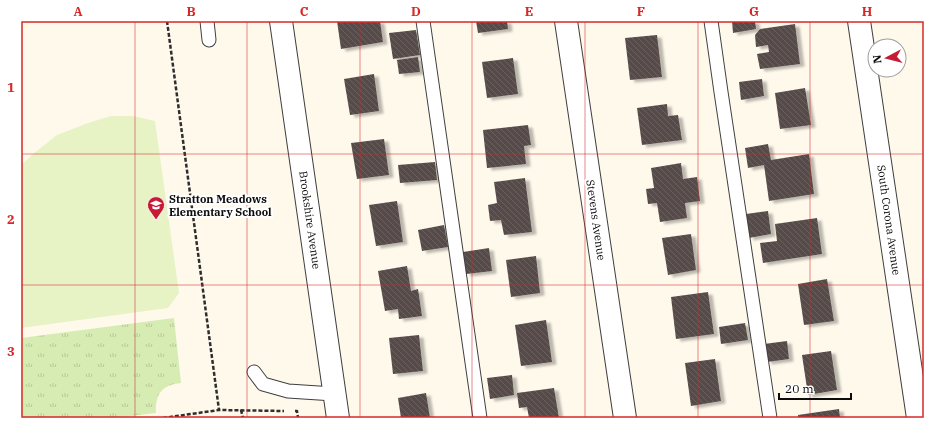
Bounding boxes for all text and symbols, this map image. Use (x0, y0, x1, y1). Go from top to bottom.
text: A (73, 3, 83, 20)
text: B (186, 3, 196, 20)
text: C (300, 3, 309, 20)
text: D (411, 3, 421, 20)
text: E (525, 3, 533, 20)
text: F (637, 3, 645, 20)
text: G (749, 3, 759, 20)
text: H (862, 3, 873, 20)
north arrow (867, 38, 907, 78)
text: N (870, 54, 885, 64)
text: 1 (7, 79, 15, 96)
street label: South Corona Avenue (874, 164, 904, 276)
street label: Brookshire Avenue (296, 170, 324, 270)
street label: Stevens Avenue (583, 179, 609, 261)
place label: Stratton Meadows Elementary School (169, 192, 272, 219)
school or university icon: Stratton Meadows Elementary School (146, 195, 166, 220)
text: 2 (7, 211, 15, 228)
text: 3 (7, 343, 15, 360)
scale bar (779, 375, 851, 401)
text: 20 m (785, 381, 814, 396)

